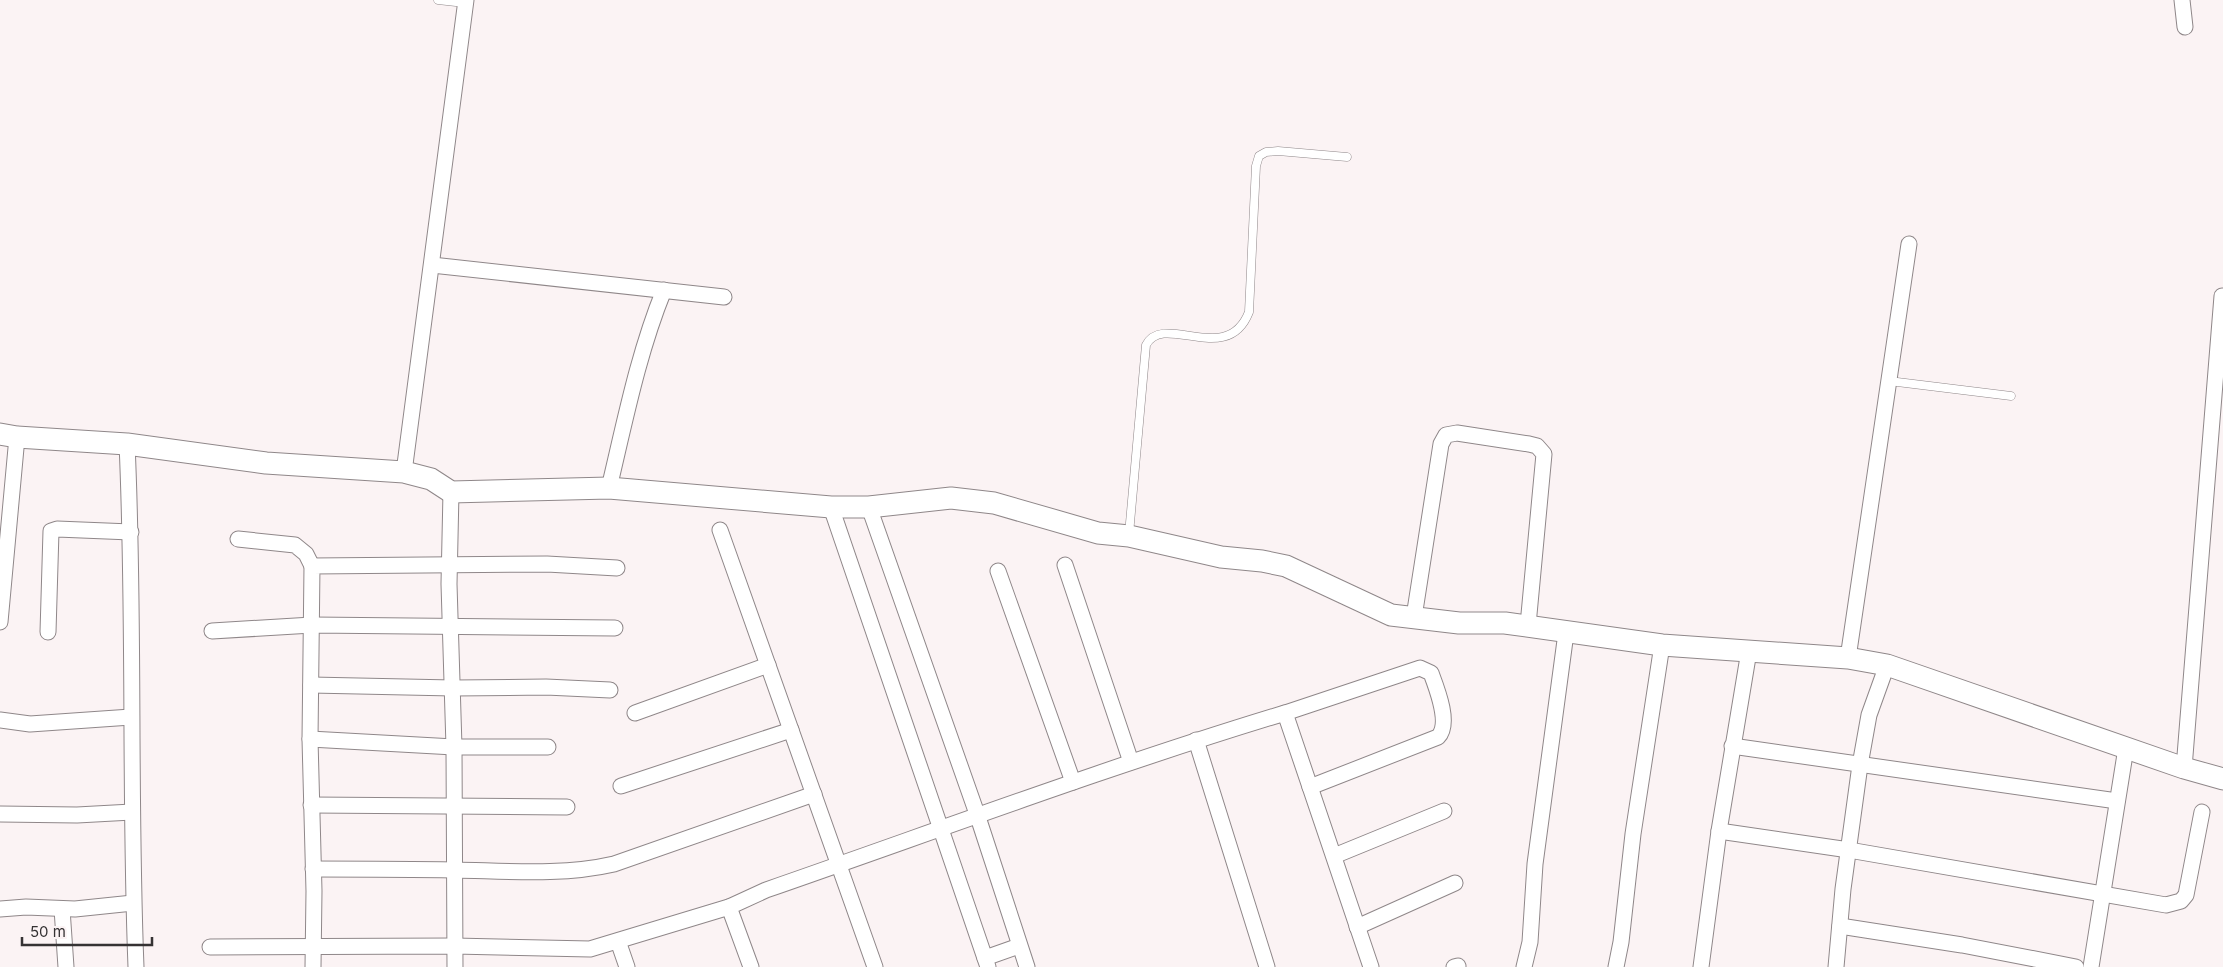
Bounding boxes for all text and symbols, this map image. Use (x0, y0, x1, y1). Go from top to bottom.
scale bar (22, 914, 152, 946)
text: 50 m (30, 922, 66, 941)

